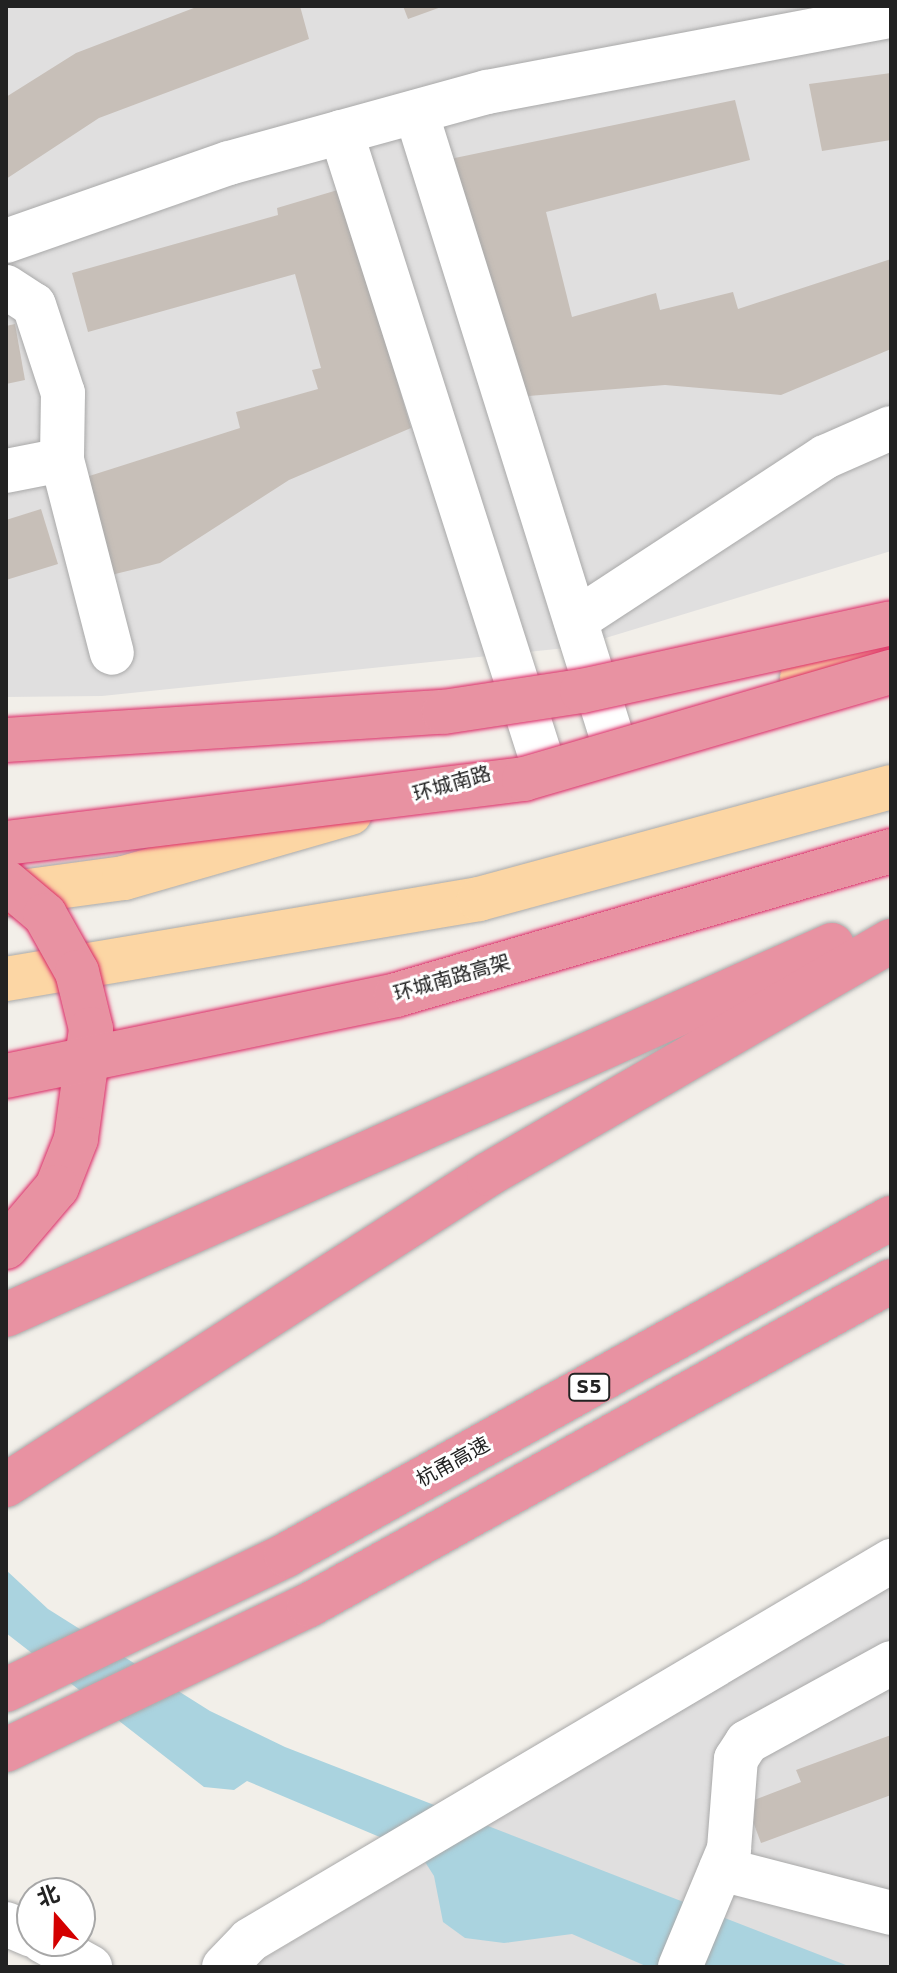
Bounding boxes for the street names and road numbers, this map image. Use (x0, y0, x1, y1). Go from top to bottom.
street label: 环城南路 (410, 761, 494, 807)
street label: 环城南路高架 (391, 950, 513, 1006)
road number: S5 (567, 1373, 611, 1401)
street label: 杭甬高速 (412, 1432, 494, 1492)

